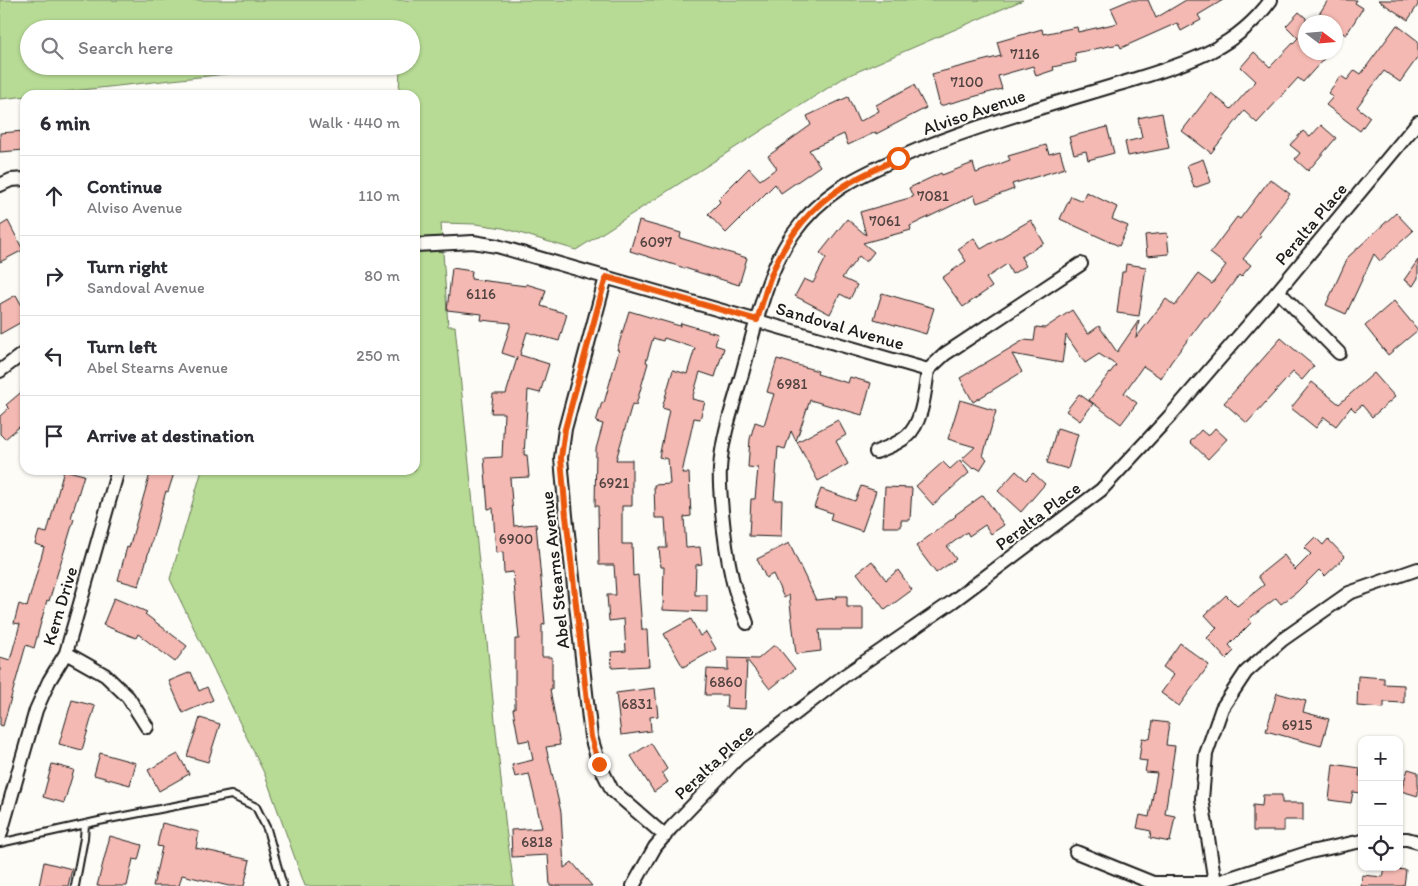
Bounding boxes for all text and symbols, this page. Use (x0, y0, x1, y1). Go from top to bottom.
north arrow (1298, 15, 1343, 60)
search box (20, 20, 420, 75)
icon: search (38, 34, 66, 62)
text: Search here (78, 36, 173, 59)
house number: 7116 (1010, 45, 1040, 63)
house number: 7100 (951, 73, 983, 91)
street label: Alviso Avenue (920, 84, 1028, 140)
text: 6 min (40, 110, 90, 135)
text: Walk · 440 m (309, 113, 400, 132)
route start (887, 147, 910, 170)
text: Continue (87, 175, 162, 198)
street label: Peralta Place (1270, 178, 1352, 270)
icon: ahead (40, 182, 68, 210)
text: 110 m (358, 186, 400, 205)
house number: 7081 (917, 187, 949, 205)
text: Alviso Avenue (87, 198, 182, 217)
house number: 7061 (869, 212, 901, 230)
house number: 6097 (640, 233, 673, 251)
text: Turn right (87, 255, 168, 278)
icon: right (40, 262, 68, 290)
text: 80 m (364, 266, 400, 285)
text: Sandoval Avenue (87, 278, 205, 297)
house number: 6116 (466, 285, 496, 303)
street label: Sandoval Avenue (773, 297, 907, 355)
text: Turn left (87, 335, 157, 358)
icon: left (40, 342, 68, 370)
text: 250 m (356, 346, 400, 365)
text: Abel Stearns Avenue (87, 358, 228, 377)
house number: 6981 (777, 375, 808, 393)
icon: arrive (40, 422, 68, 450)
text: Arrive at destination (87, 424, 254, 447)
house number: 6921 (599, 474, 629, 492)
street label: Peralta Place (991, 477, 1085, 555)
street label: Abel Stearns Avenue (536, 490, 574, 650)
house number: 6900 (499, 530, 533, 548)
street label: Kern Drive (38, 564, 82, 648)
house number: 6860 (709, 673, 743, 691)
house number: 6831 (621, 695, 653, 713)
house number: 6915 (1282, 716, 1312, 734)
street label: Peralta Place (670, 719, 758, 805)
map controls (1358, 736, 1403, 871)
button: + (1358, 736, 1403, 781)
route end (588, 753, 611, 776)
button: − (1358, 781, 1403, 826)
button: locate (1358, 826, 1403, 871)
house number: 6818 (521, 833, 553, 851)

